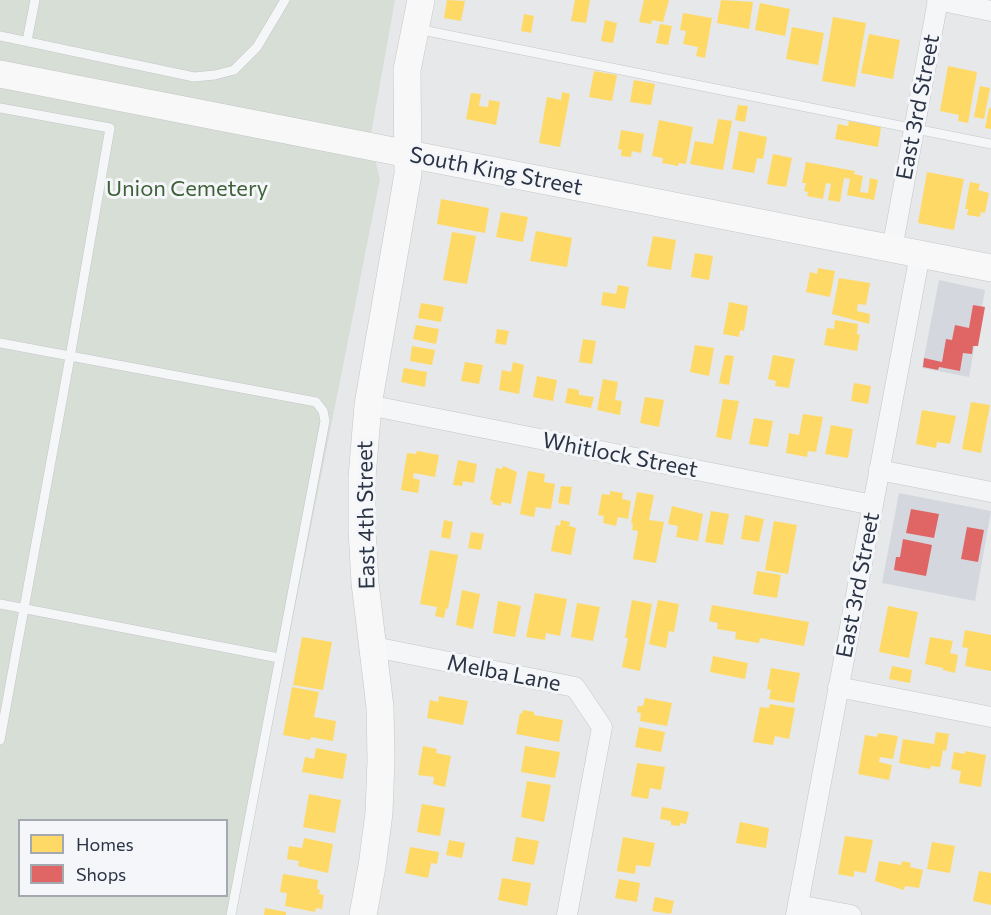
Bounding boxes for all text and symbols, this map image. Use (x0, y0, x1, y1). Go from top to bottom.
street label: East 3rd Street (891, 32, 945, 182)
street label: South King Street (407, 141, 585, 201)
park label: Union Cemetery (106, 176, 268, 202)
street label: Whitlock Street (540, 427, 700, 483)
street label: East 4th Street (352, 440, 380, 590)
street label: East 3rd Street (831, 510, 885, 660)
street label: Melba Lane (445, 649, 563, 697)
legend (18, 819, 228, 897)
text: Homes (76, 833, 134, 855)
text: Shops (76, 863, 126, 885)

